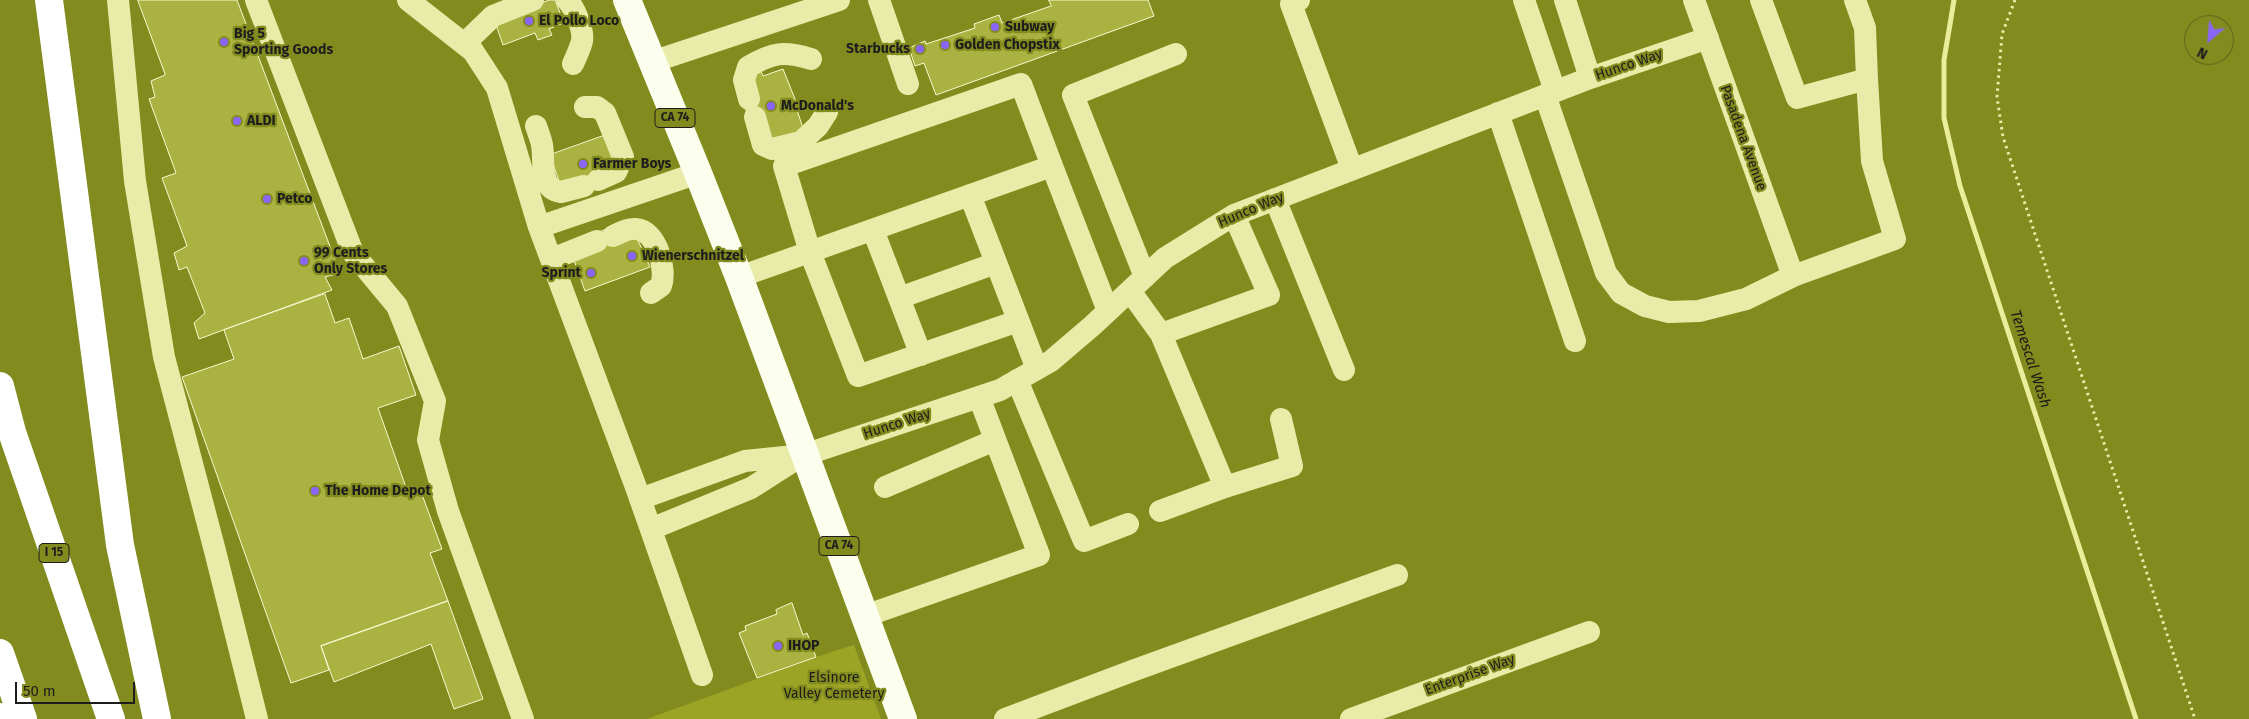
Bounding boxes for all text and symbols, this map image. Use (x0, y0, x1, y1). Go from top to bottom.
place label: El Pollo Loco (539, 13, 619, 29)
marker: El Pollo Loco (523, 15, 535, 27)
north arrow (2184, 15, 2234, 65)
place label: Subway (1005, 19, 1054, 35)
marker: Subway (989, 21, 1001, 33)
place label: Big 5 Sporting Goods (234, 26, 333, 58)
marker: Big 5 Sporting Goods (218, 36, 230, 48)
place label: Golden Chopstix (955, 37, 1060, 53)
marker: Golden Chopstix (939, 39, 951, 51)
place label: Starbucks (846, 41, 910, 57)
marker: Starbucks (914, 43, 926, 55)
text: N (2194, 43, 2210, 63)
street label: Hunco Way (1593, 46, 1665, 84)
street label: Pasadena Avenue (1716, 83, 1770, 193)
place label: McDonald's (781, 98, 854, 114)
marker: McDonald's (765, 100, 777, 112)
road number: CA 74 (655, 109, 695, 128)
place label: ALDI (247, 113, 276, 129)
marker: ALDI (231, 115, 243, 127)
place label: Farmer Boys (593, 156, 671, 172)
marker: Farmer Boys (577, 158, 589, 170)
street label: Hunco Way (1216, 189, 1286, 231)
place label: Petco (277, 191, 312, 207)
marker: Petco (261, 193, 273, 205)
place label: 99 Cents Only Stores (314, 245, 387, 278)
place label: Wienerschnitzel (642, 248, 744, 264)
marker: Wienerschnitzel (626, 250, 638, 262)
marker: 99 Cents Only Stores (298, 255, 310, 267)
place label: Sprint (542, 265, 581, 281)
marker: Sprint (585, 267, 597, 279)
water label: Temescal Wash (2006, 308, 2054, 410)
street label: Hunco Way (861, 405, 933, 443)
place label: The Home Depot (325, 483, 431, 499)
marker: The Home Depot (309, 485, 321, 497)
road number: CA 74 (819, 536, 859, 556)
road number: I 15 (39, 544, 69, 562)
place label: IHOP (788, 638, 819, 654)
marker: IHOP (772, 640, 784, 652)
street label: Enterprise Way (1423, 651, 1517, 699)
park label: Elsinore Valley Cemetery (784, 670, 884, 702)
scale bar (18, 672, 138, 704)
text: 50 m (23, 682, 56, 700)

